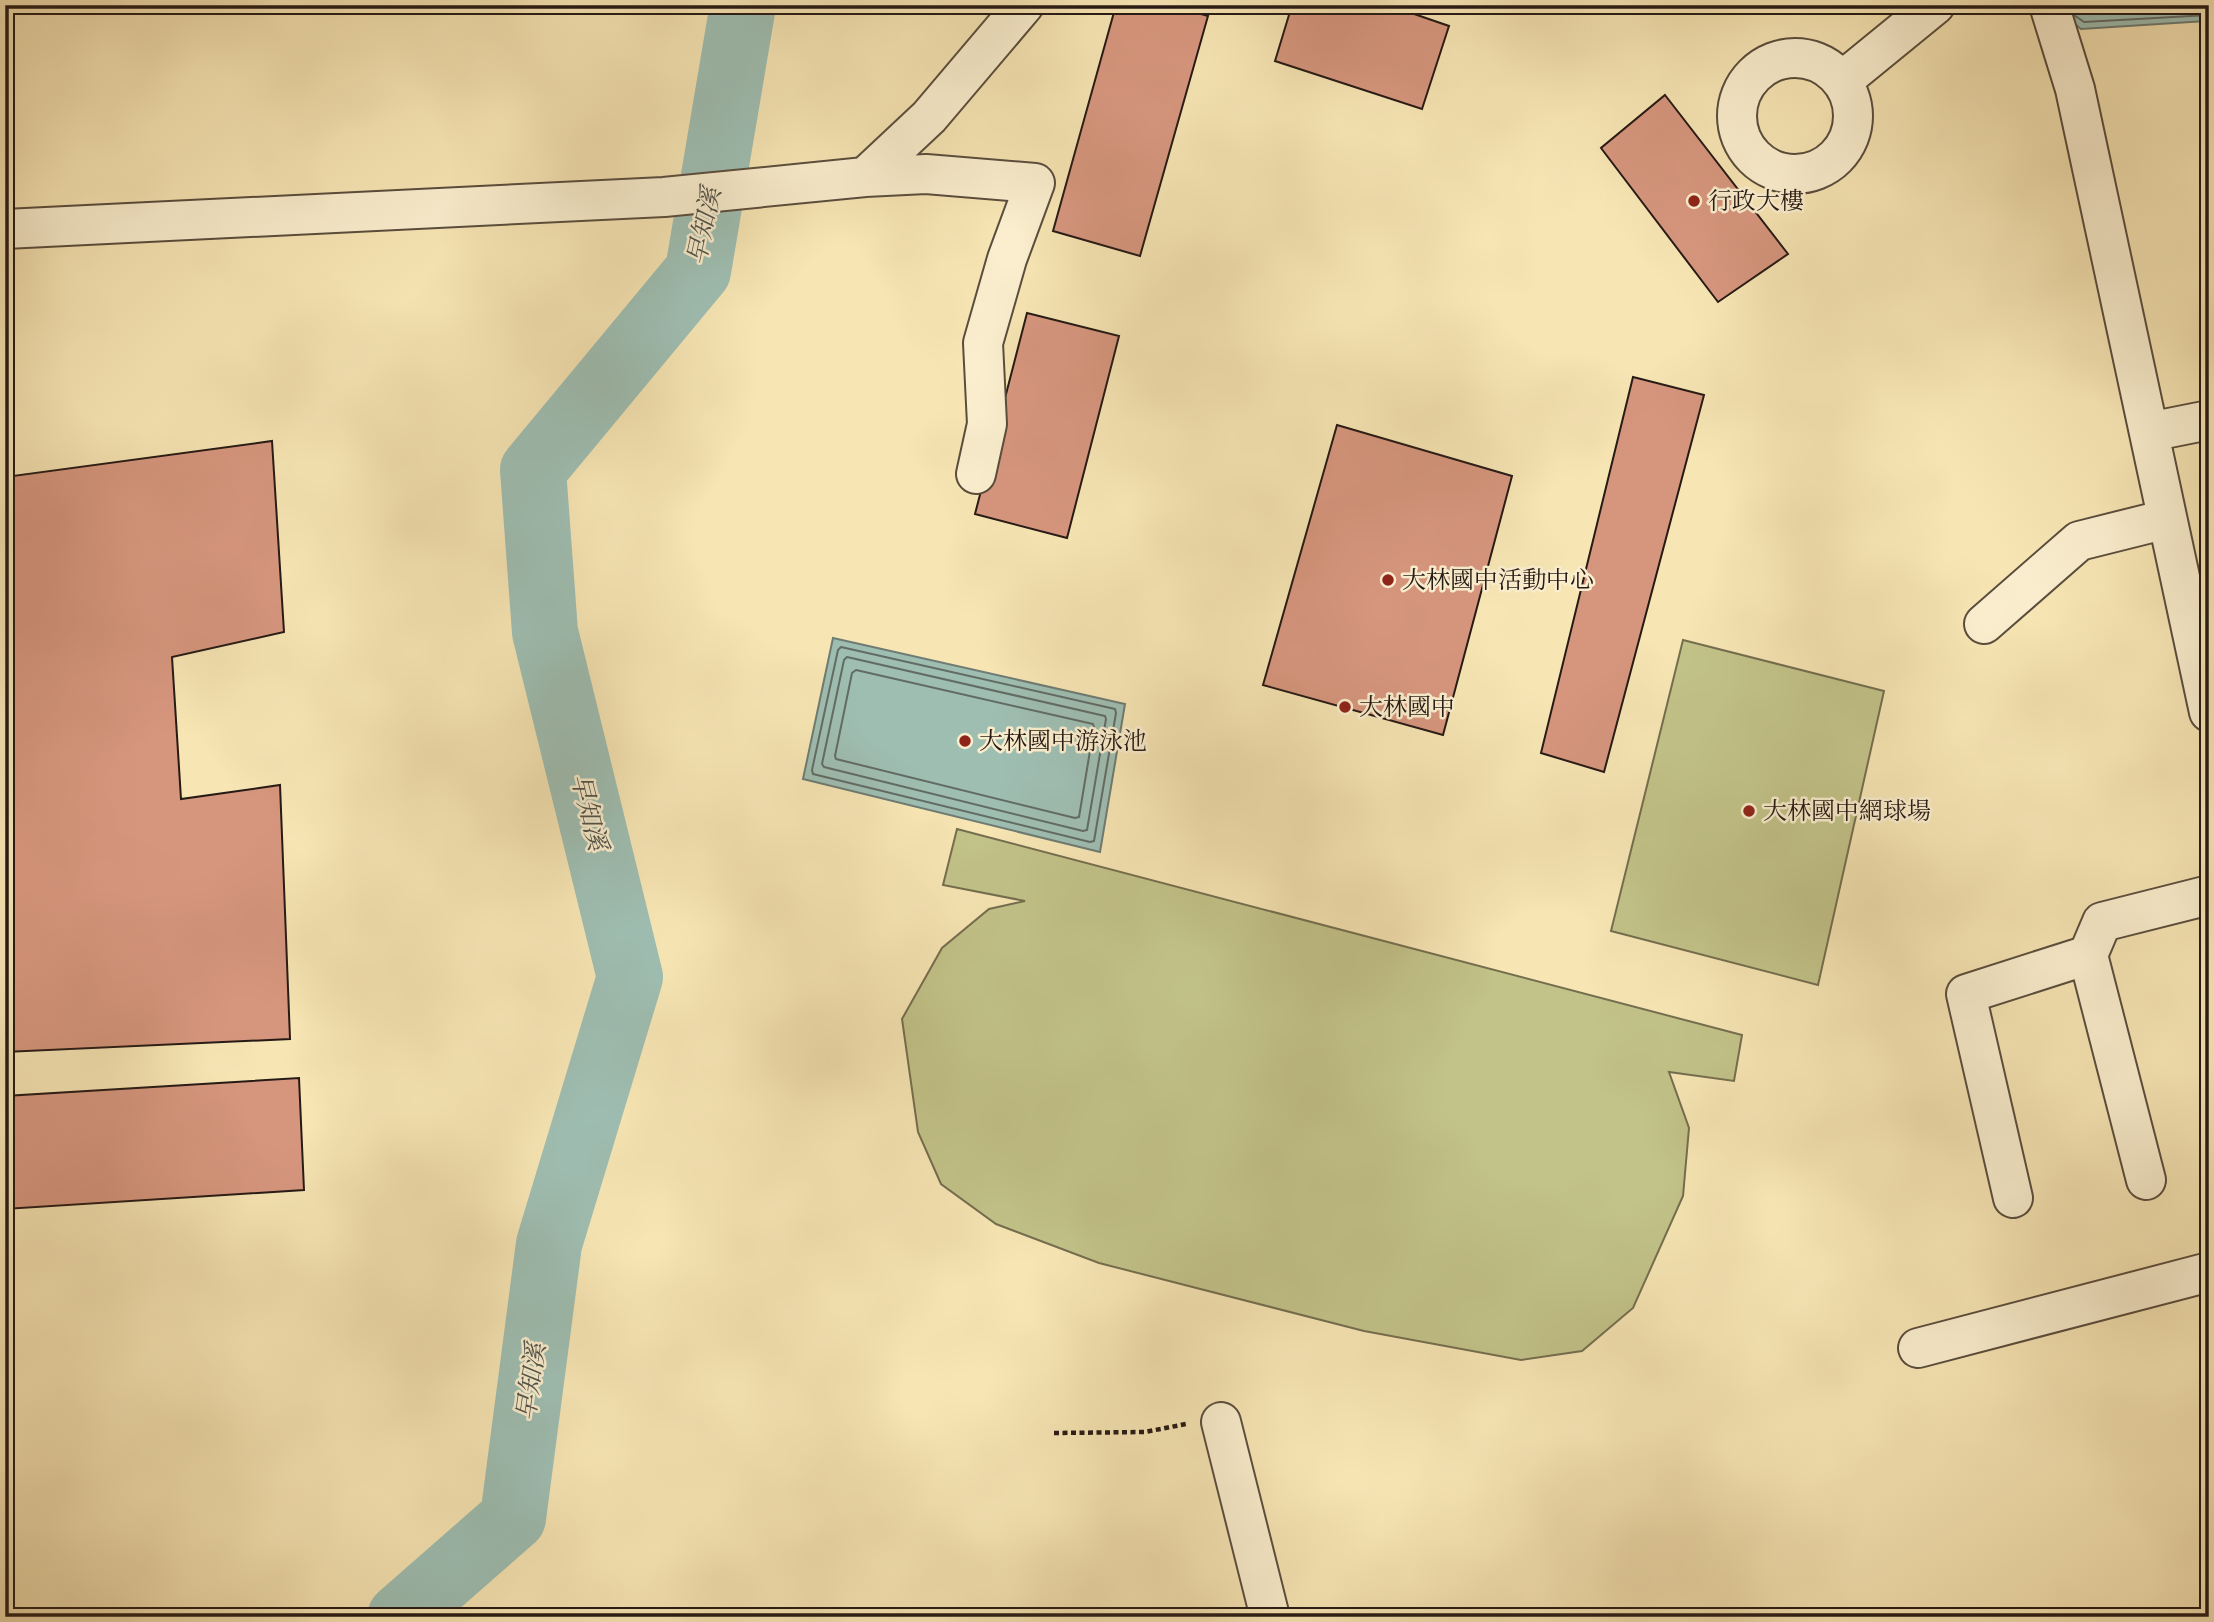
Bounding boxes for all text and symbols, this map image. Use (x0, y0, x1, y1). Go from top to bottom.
water label: 早知溪 (679, 181, 730, 268)
place label: 行政大樓 (1708, 185, 1804, 217)
marker: 行政大樓 (1686, 193, 1702, 209)
place label: 大林國中活動中心 (1402, 564, 1594, 596)
marker: 大林國中活動中心 (1380, 572, 1396, 588)
place label: 大林國中 (1359, 691, 1455, 723)
marker: 大林國中 (1337, 699, 1353, 715)
place label: 大林國中游泳池 (979, 725, 1147, 757)
marker: 大林國中游泳池 (957, 733, 973, 749)
water label: 早知溪 (563, 770, 616, 857)
place label: 大林國中網球場 (1763, 795, 1931, 827)
marker: 大林國中網球場 (1741, 803, 1757, 819)
water label: 早知溪 (508, 1338, 554, 1423)

